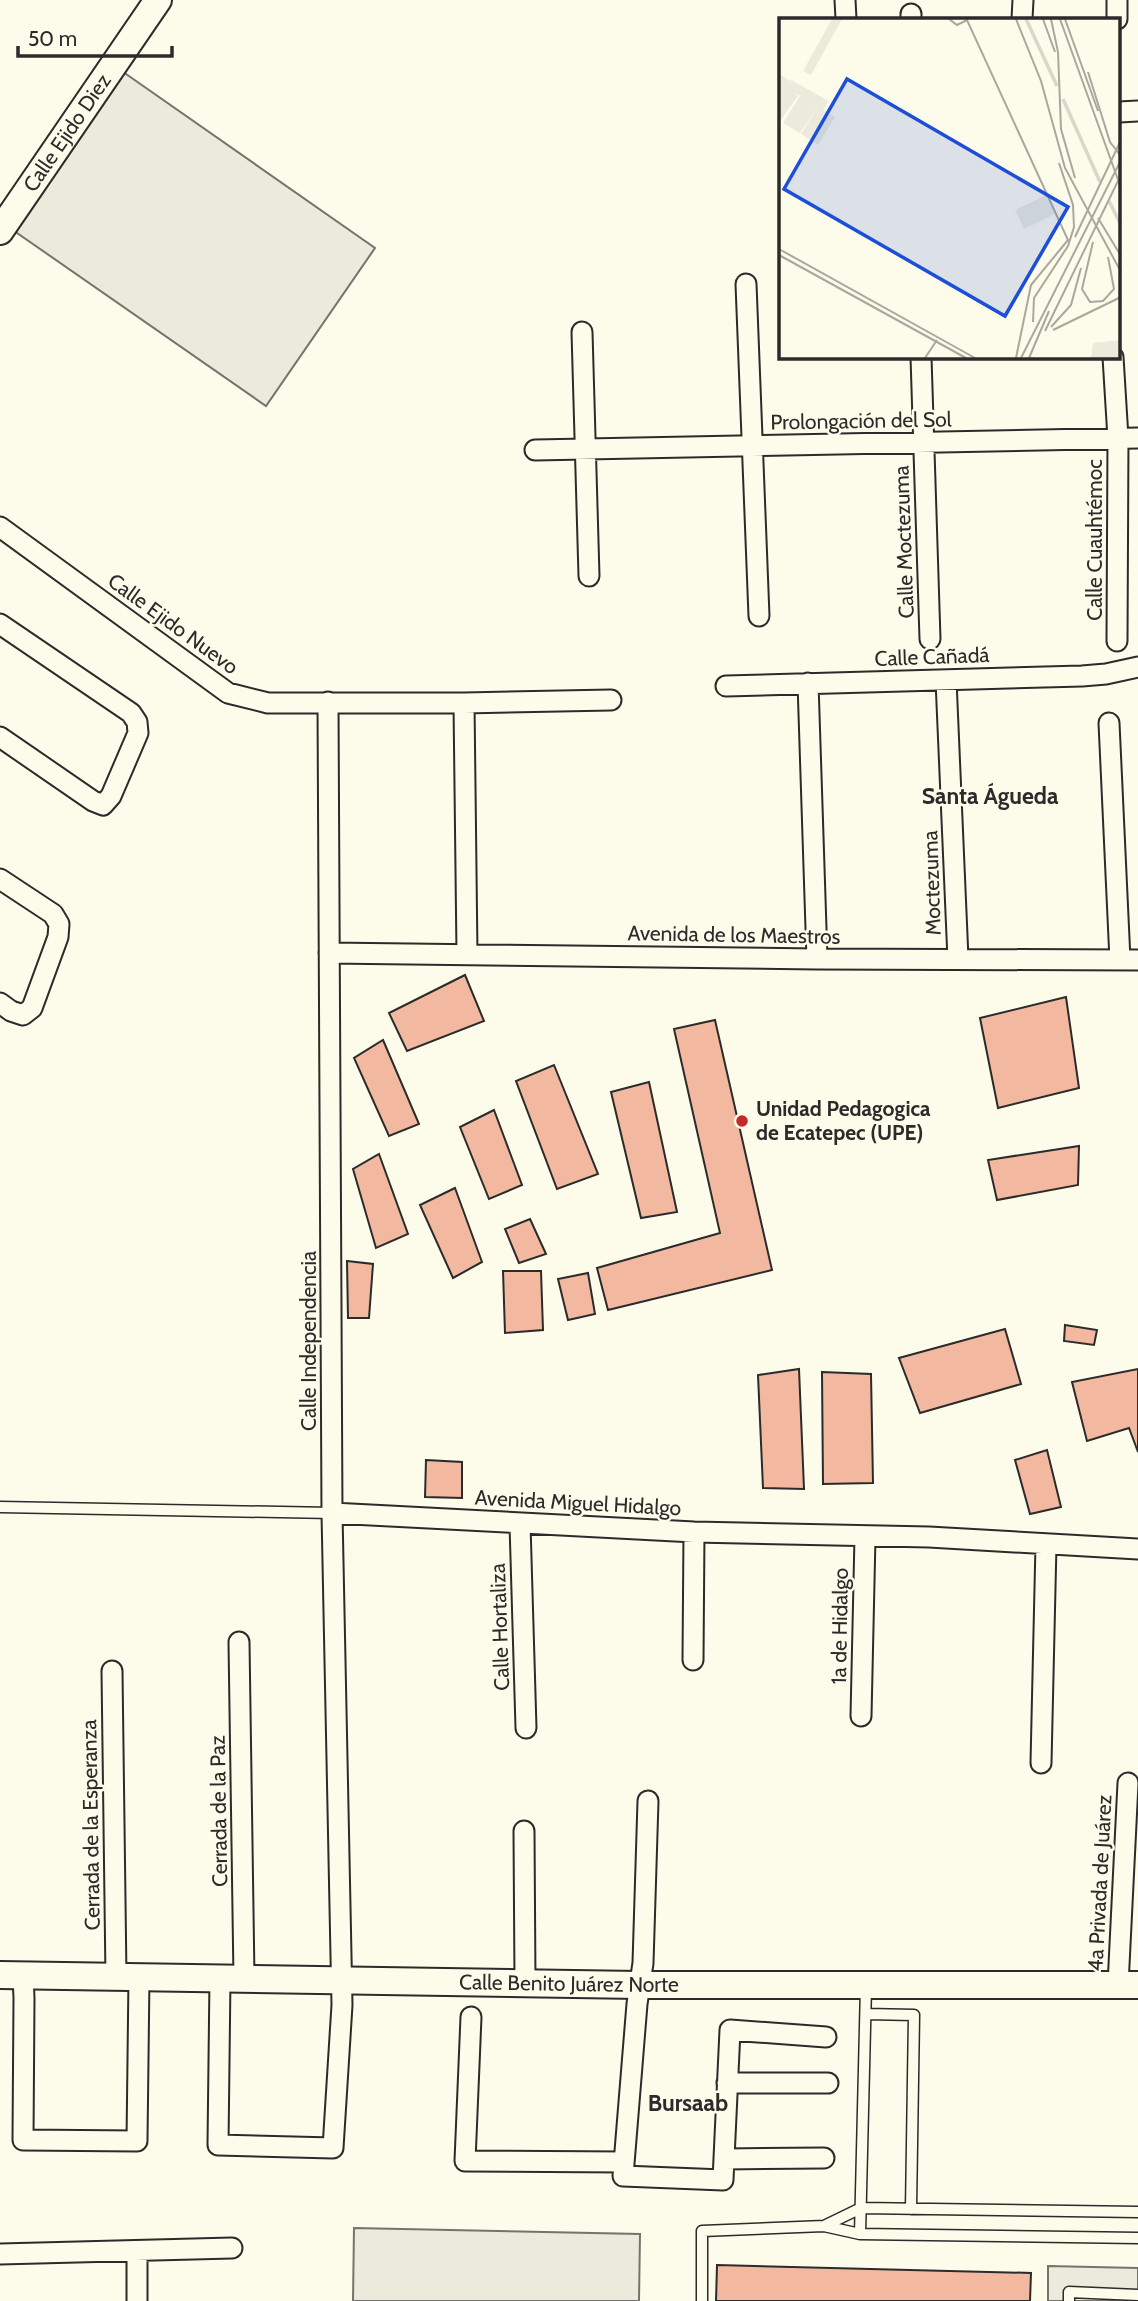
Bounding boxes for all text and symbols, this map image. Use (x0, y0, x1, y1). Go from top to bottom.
scale bar (18, 14, 172, 58)
inset map (779, 18, 1120, 359)
text: 50 m (28, 26, 77, 51)
street label: Calle Ejido Diez (18, 69, 116, 196)
street label: Prolongación del Sol (770, 406, 952, 435)
street label: Calle Cuauhtémoc (1082, 459, 1107, 621)
street label: Calle Moctezuma (888, 465, 919, 619)
street label: Calle Ejido Nuevo (103, 568, 243, 680)
street label: Calle Cañadá (874, 642, 990, 671)
district label: Santa Águeda (922, 782, 1059, 810)
street label: Moctezuma (917, 830, 946, 936)
street label: Avenida de los Maestros (627, 920, 841, 949)
place label: Unidad Pedagogica de Ecatepec (UPE) (756, 1096, 931, 1145)
marker: Unidad Pedagogica de Ecatepec (UPE) (734, 1113, 750, 1129)
street label: Calle Independencia (296, 1251, 321, 1431)
street label: Avenida Miguel Hidalgo (474, 1485, 682, 1520)
street label: Calle Hortaliza (485, 1563, 514, 1691)
street label: 1a de Hidalgo (826, 1567, 853, 1684)
street label: Cerrada de la Esperanza (76, 1719, 105, 1931)
street label: Cerrada de la Paz (205, 1735, 232, 1887)
street label: 4a Privada de Juárez (1082, 1794, 1117, 1972)
street label: Calle Benito Juárez Norte (459, 1969, 679, 1997)
district label: Bursaab (648, 2089, 728, 2117)

